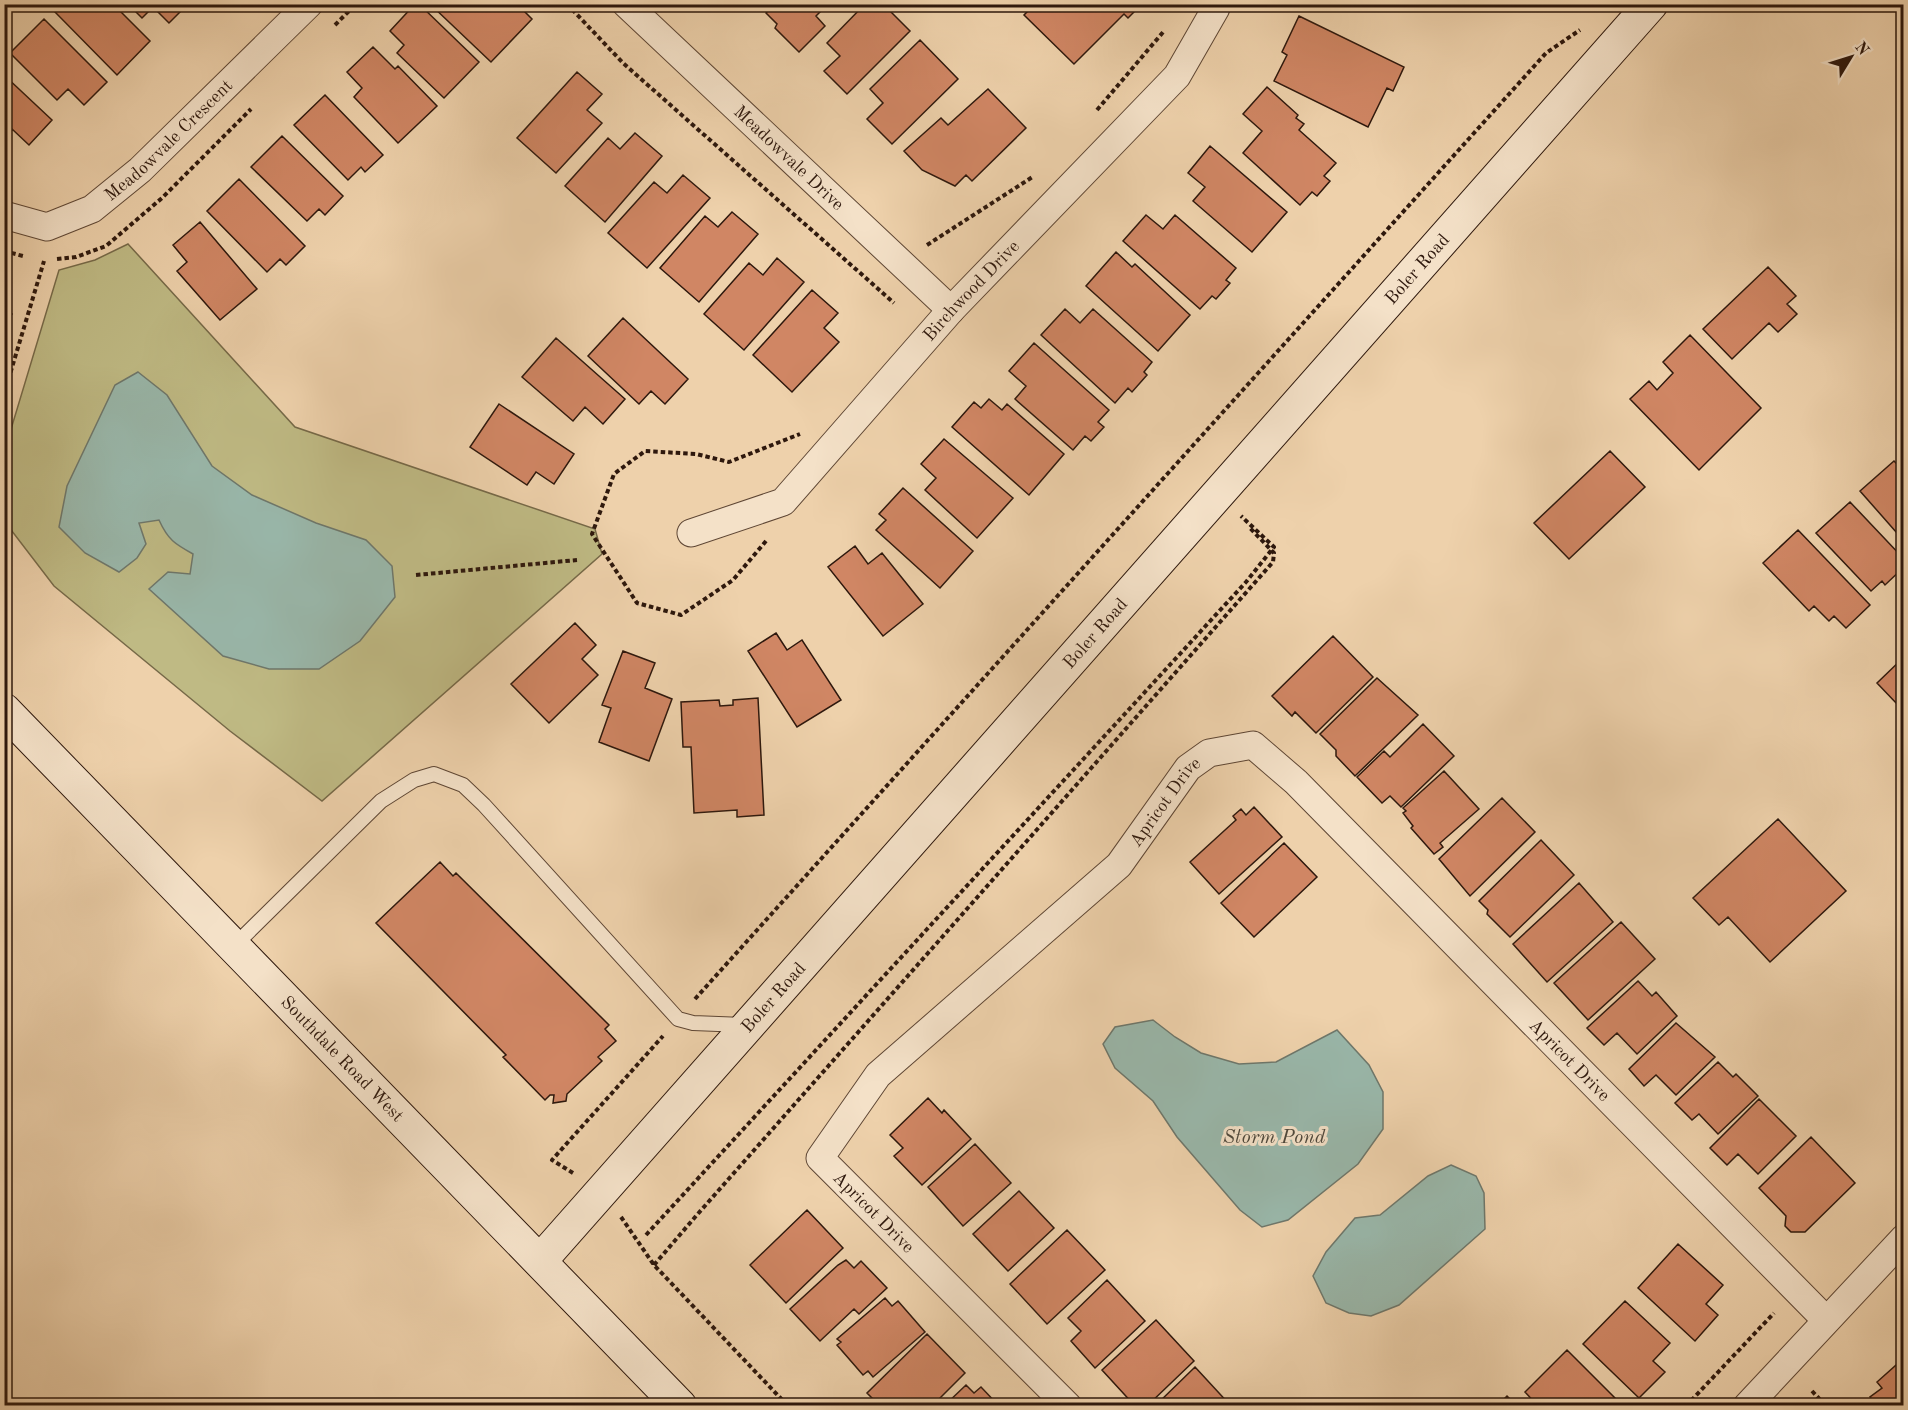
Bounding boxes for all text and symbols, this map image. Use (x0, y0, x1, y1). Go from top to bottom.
north arrow (1821, 27, 1881, 87)
text: N (1851, 39, 1872, 59)
street label: Meadowvale Crescent (102, 77, 236, 205)
street label: Meadowvale Drive (730, 102, 847, 214)
street label: Boler Road (1382, 231, 1453, 308)
street label: Birchwood Drive (920, 237, 1023, 345)
street label: Boler Road (1060, 595, 1131, 672)
street label: Apricot Drive (1127, 754, 1204, 850)
street label: Boler Road (738, 959, 809, 1037)
street label: Southdale Road West (277, 993, 407, 1126)
street label: Apricot Drive (1525, 1016, 1613, 1105)
water label: Storm Pond (1223, 1128, 1326, 1148)
street label: Apricot Drive (829, 1169, 917, 1257)

